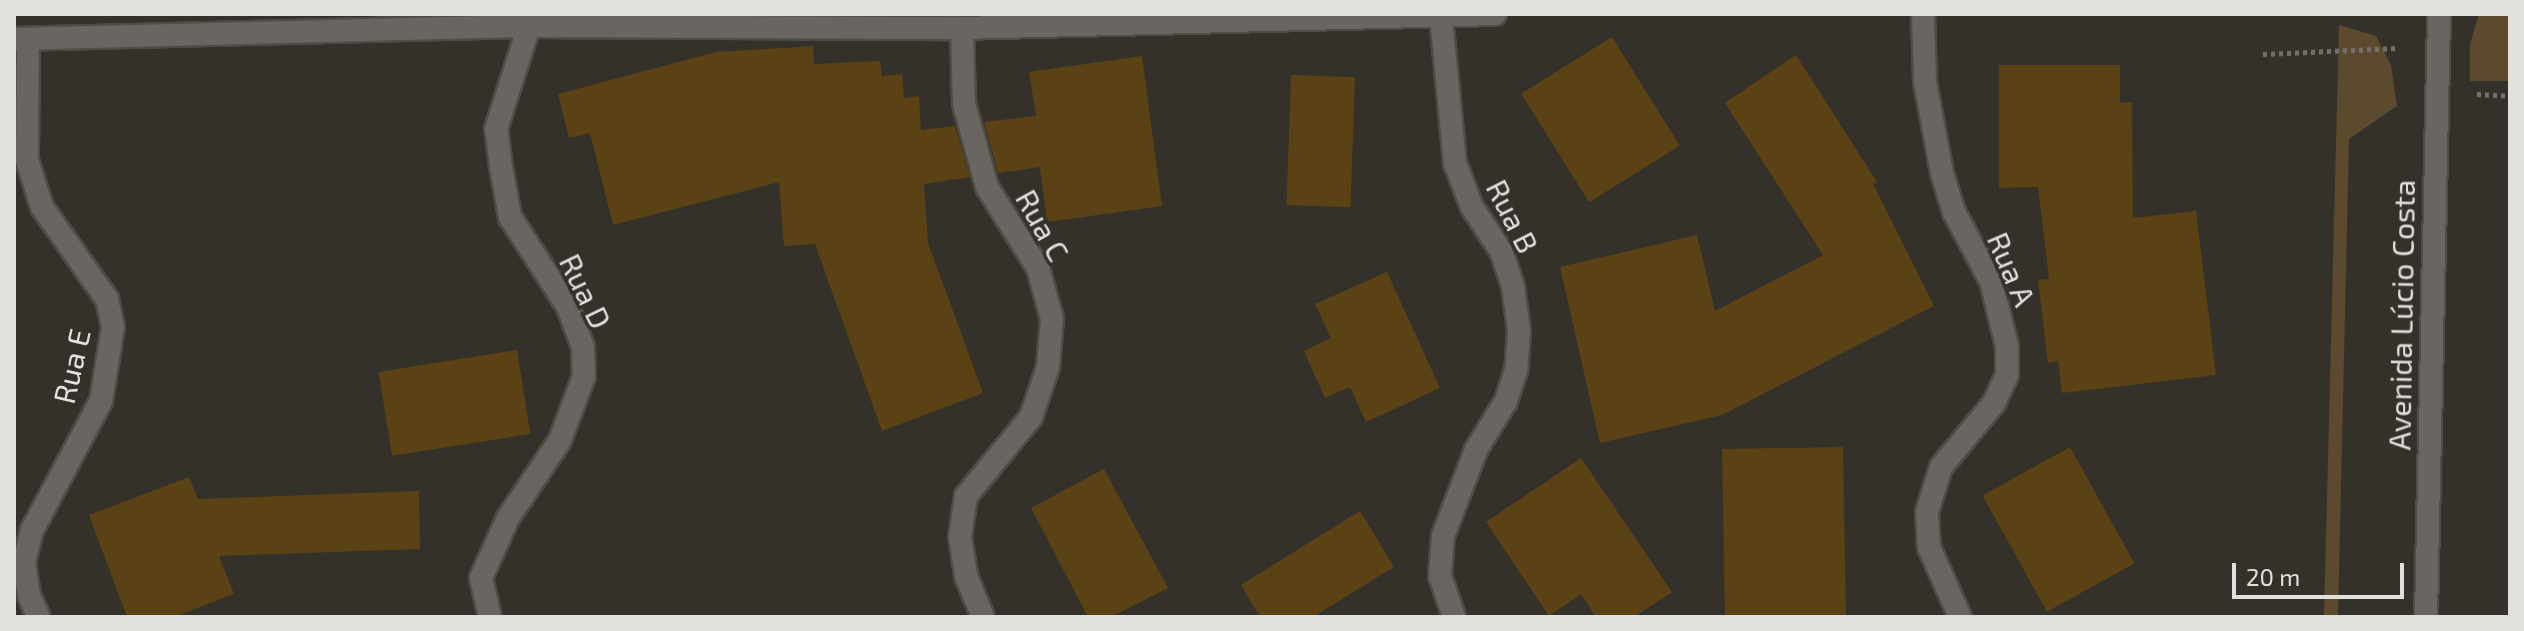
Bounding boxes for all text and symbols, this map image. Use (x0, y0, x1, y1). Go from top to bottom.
street label: Rua B (1479, 173, 1547, 259)
street label: Avenida Lúcio Costa (2381, 179, 2421, 451)
street label: Rua C (1009, 183, 1077, 267)
street label: Rua A (1980, 226, 2044, 312)
street label: Rua D (553, 248, 619, 334)
street label: Rua E (45, 325, 97, 407)
scale bar (2236, 547, 2408, 597)
text: 20 m (2246, 562, 2300, 591)

